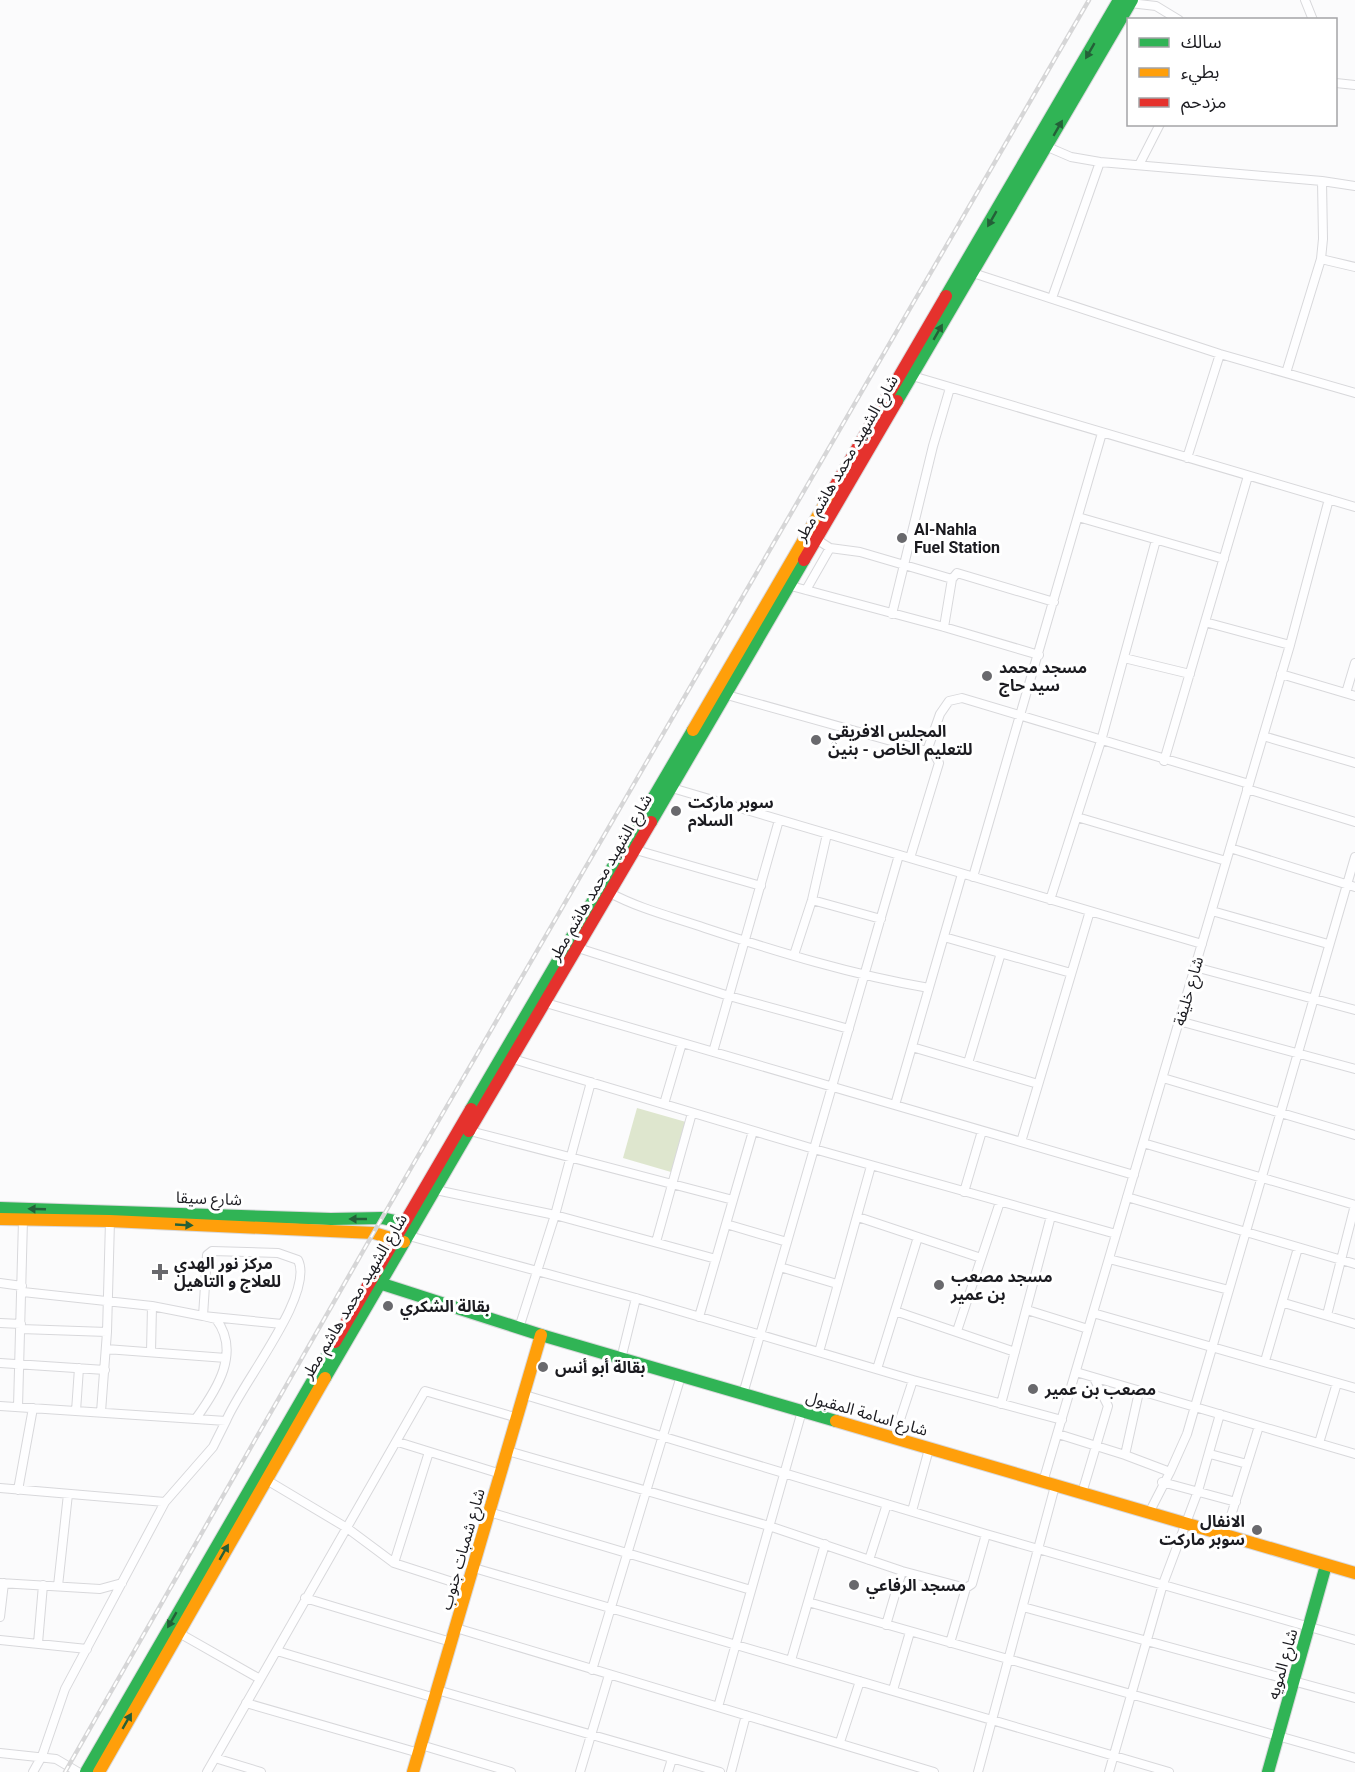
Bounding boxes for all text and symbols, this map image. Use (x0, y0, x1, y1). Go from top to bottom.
legend (1127, 18, 1337, 126)
text: سالك (1181, 31, 1222, 52)
one-way arrow (1085, 43, 1095, 60)
text: بطيء (1181, 61, 1219, 85)
text: مزدحم (1181, 91, 1226, 115)
one-way arrow (1052, 120, 1063, 136)
one-way arrow (987, 211, 997, 228)
one-way arrow (933, 324, 943, 341)
street label: شارع الشهيد محمد هاشم مطر (790, 372, 905, 547)
place label: Al-Nahla Fuel Station (914, 520, 1000, 557)
marker: Al-Nahla Fuel Station (895, 531, 909, 545)
place label: مسجد محمد سيد حاج (999, 658, 1087, 697)
marker: مسجد محمد سيد حاج (980, 669, 994, 683)
place label: المجلس الافريقي للتعليم الخاص - بنين (828, 722, 973, 762)
marker: المجلس الافريقي للتعليم الخاص - بنين (809, 733, 823, 747)
street label: شارع الشهيد محمد هاشم مطر (544, 791, 659, 966)
place label: سوبر ماركت السلام (688, 793, 774, 832)
marker: سوبر ماركت السلام (669, 804, 683, 818)
street label: شارع خليفة (1170, 954, 1210, 1029)
street label: شارع سيقا (175, 1188, 242, 1212)
one-way arrow (27, 1205, 46, 1214)
street label: شارع الشهيد محمد هاشم مطر (297, 1210, 414, 1385)
one-way arrow (348, 1214, 367, 1224)
one-way arrow (175, 1220, 194, 1229)
place label: مركز نور الهدي للعلاج و التاهيل (174, 1254, 281, 1293)
marker: مركز نور الهدي للعلاج و التاهيل (151, 1263, 169, 1281)
place label: مسجد مصعب بن عمير (950, 1267, 1053, 1304)
marker: مسجد مصعب بن عمير (932, 1278, 946, 1292)
place label: بقالة الشكري (400, 1297, 490, 1320)
marker: بقالة الشكري (381, 1299, 395, 1313)
place label: بقالة أبو أنس (555, 1358, 645, 1377)
marker: بقالة أبو أنس (536, 1360, 550, 1374)
place label: مصعب بن عمير (1044, 1380, 1156, 1399)
marker: مصعب بن عمير (1026, 1382, 1040, 1396)
street label: شارع اسامة المقبول (803, 1387, 930, 1443)
street label: شارع شمبات جنوب (436, 1486, 492, 1613)
place label: الانفال سوبر ماركت (1159, 1512, 1245, 1549)
marker: الانفال سوبر ماركت (1250, 1523, 1264, 1537)
one-way arrow (219, 1544, 230, 1560)
place label: مسجد الرفاعي (866, 1576, 966, 1599)
marker: مسجد الرفاعي (847, 1578, 861, 1592)
one-way arrow (167, 1612, 178, 1628)
street label: شارع المويه (1263, 1627, 1304, 1702)
one-way arrow (122, 1713, 133, 1729)

